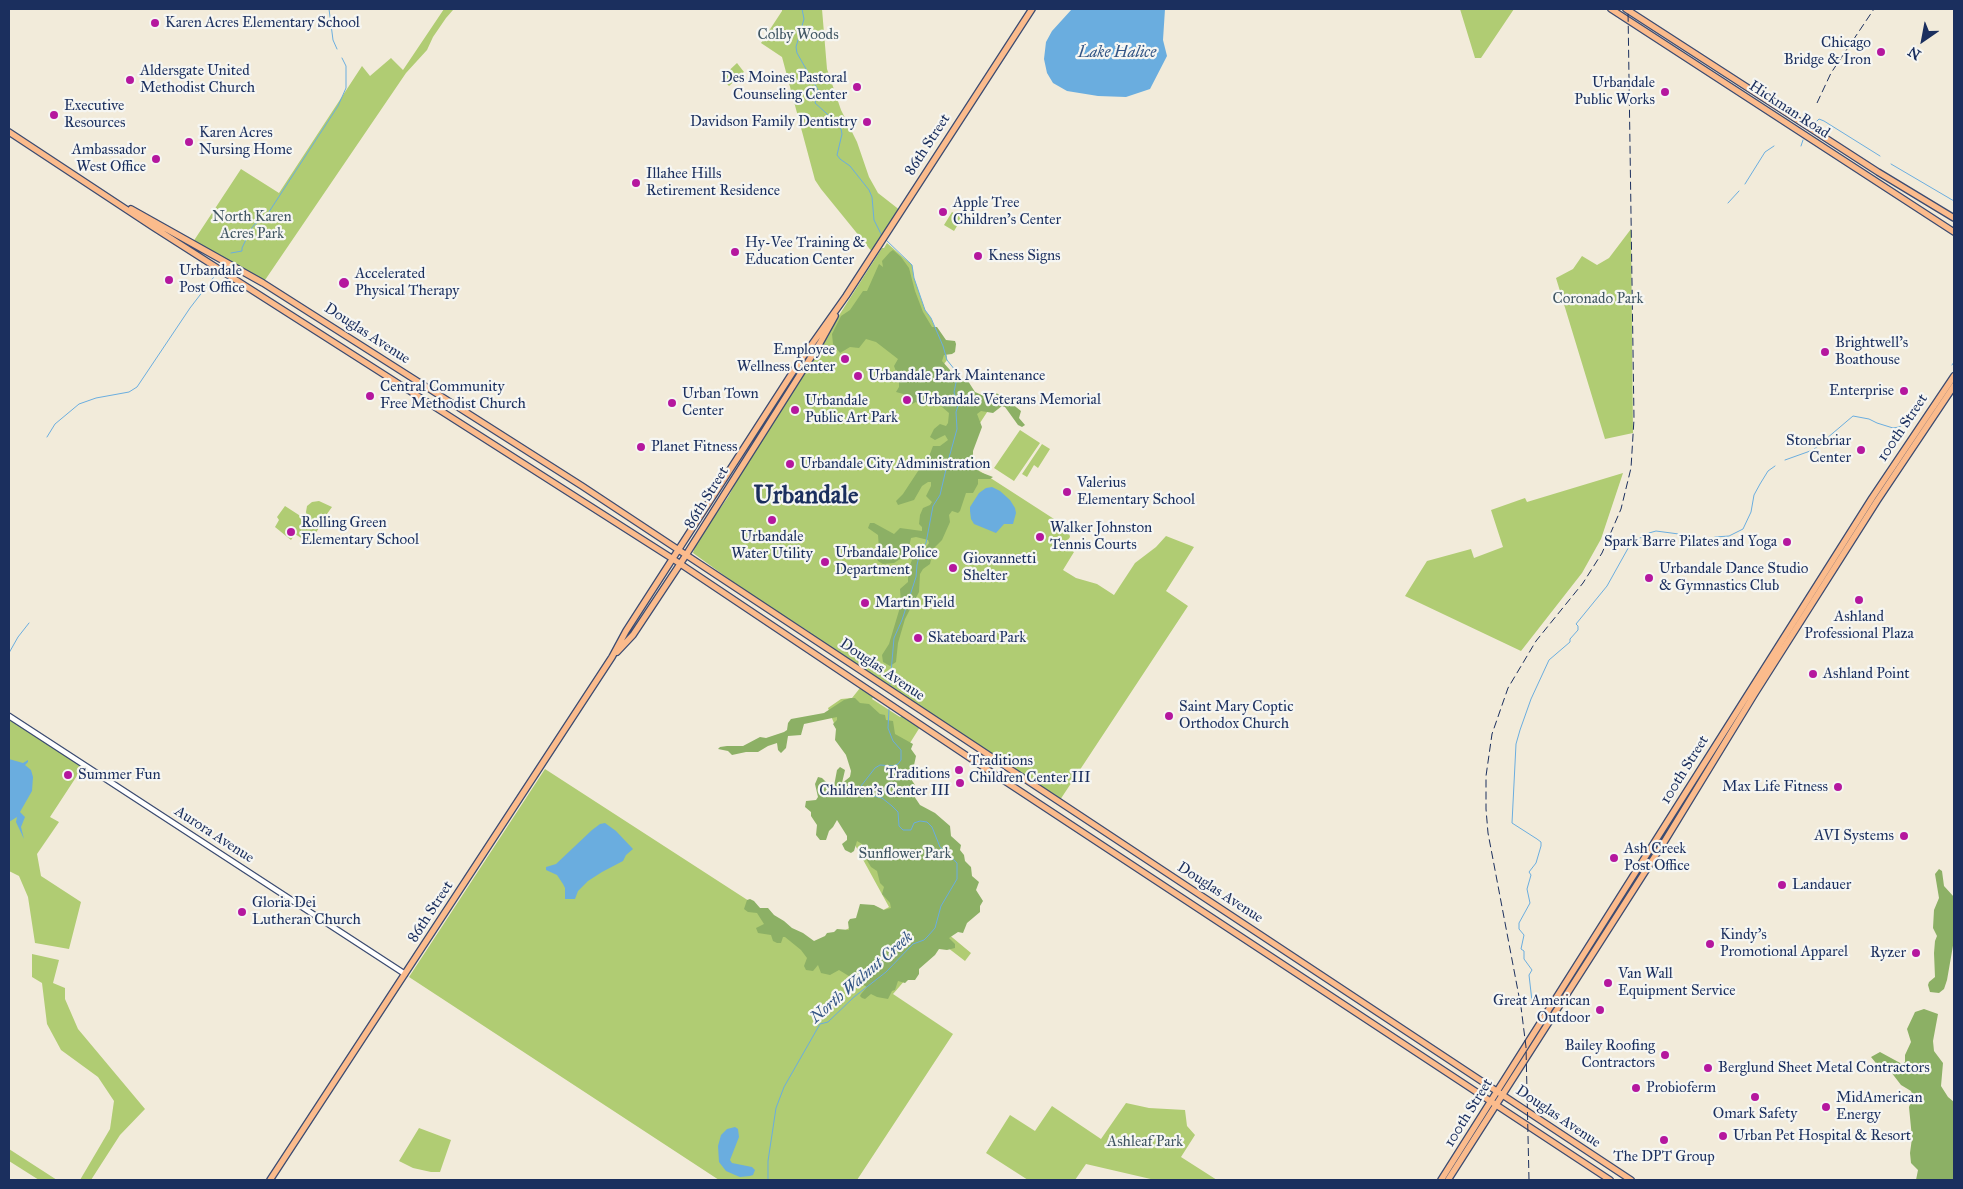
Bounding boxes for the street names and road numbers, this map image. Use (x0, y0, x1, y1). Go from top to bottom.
street label: Hickman Road (1745, 77, 1833, 143)
street label: 86th Street (901, 111, 955, 179)
street label: Douglas Avenue (321, 300, 413, 368)
street label: 100th Street (1874, 391, 1932, 465)
street label: 86th Street (681, 464, 733, 532)
street label: Douglas Avenue (836, 635, 928, 705)
street label: 100th Street (1657, 732, 1713, 808)
street label: Aurora Avenue (171, 803, 257, 867)
street label: Douglas Avenue (1174, 859, 1266, 927)
street label: 86th Street (404, 878, 458, 946)
street label: 100th Street (1441, 1075, 1497, 1151)
street label: Douglas Avenue (1512, 1082, 1604, 1152)

